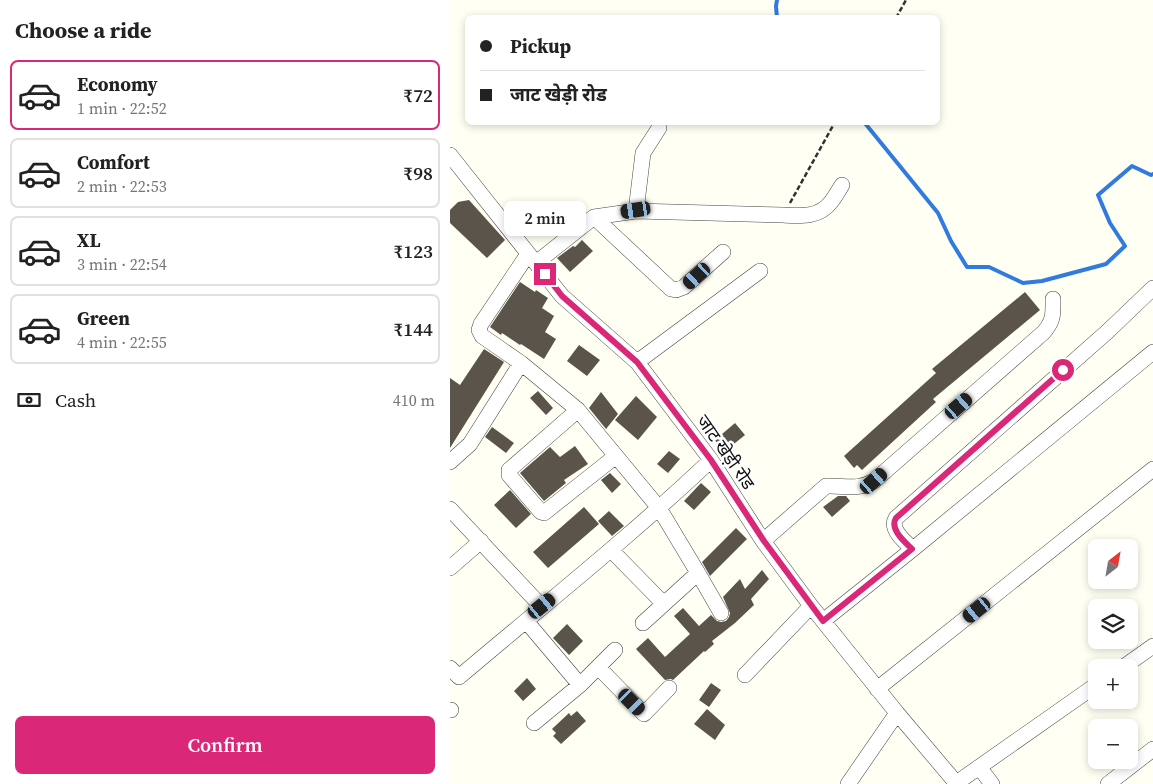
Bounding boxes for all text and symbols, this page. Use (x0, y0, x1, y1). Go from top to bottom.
text: Choose a ride (15, 15, 152, 45)
text: Pickup (510, 33, 571, 59)
text: Economy (77, 71, 158, 97)
icon: car (17, 73, 62, 118)
text: जाट खेड़ी रोड (510, 81, 607, 107)
text: ₹72 (403, 82, 433, 108)
text: 1 min · 22:52 (77, 97, 167, 119)
text: Comfort (77, 149, 150, 175)
icon: car (17, 151, 62, 196)
text: ₹98 (403, 160, 433, 186)
text: 2 min · 22:53 (77, 175, 167, 197)
car (620, 200, 651, 220)
callout: 2 min (504, 202, 586, 236)
text: 2 min (524, 207, 566, 229)
text: XL (77, 227, 100, 253)
icon: car (17, 229, 62, 274)
text: ₹123 (393, 238, 433, 264)
text: 3 min · 22:54 (77, 253, 167, 275)
car (680, 260, 713, 292)
route end (534, 263, 556, 285)
text: Green (77, 305, 130, 331)
icon: car (17, 307, 62, 352)
text: ₹144 (393, 316, 433, 342)
text: 4 min · 22:55 (77, 331, 167, 353)
route start (1052, 359, 1074, 381)
icon: cash (15, 386, 43, 414)
text: Cash (55, 387, 96, 413)
text: 410 m (393, 389, 435, 411)
car (942, 390, 975, 422)
street label: जाट खेड़ी रोड (691, 410, 761, 495)
car (857, 465, 890, 497)
north arrow (1088, 539, 1138, 589)
map controls (1088, 539, 1138, 769)
car (525, 591, 558, 621)
car (960, 595, 993, 625)
button: layers (1088, 599, 1138, 649)
button: + (1088, 659, 1138, 709)
car (616, 686, 647, 718)
button: Confirm (15, 716, 435, 774)
button: − (1088, 719, 1138, 769)

